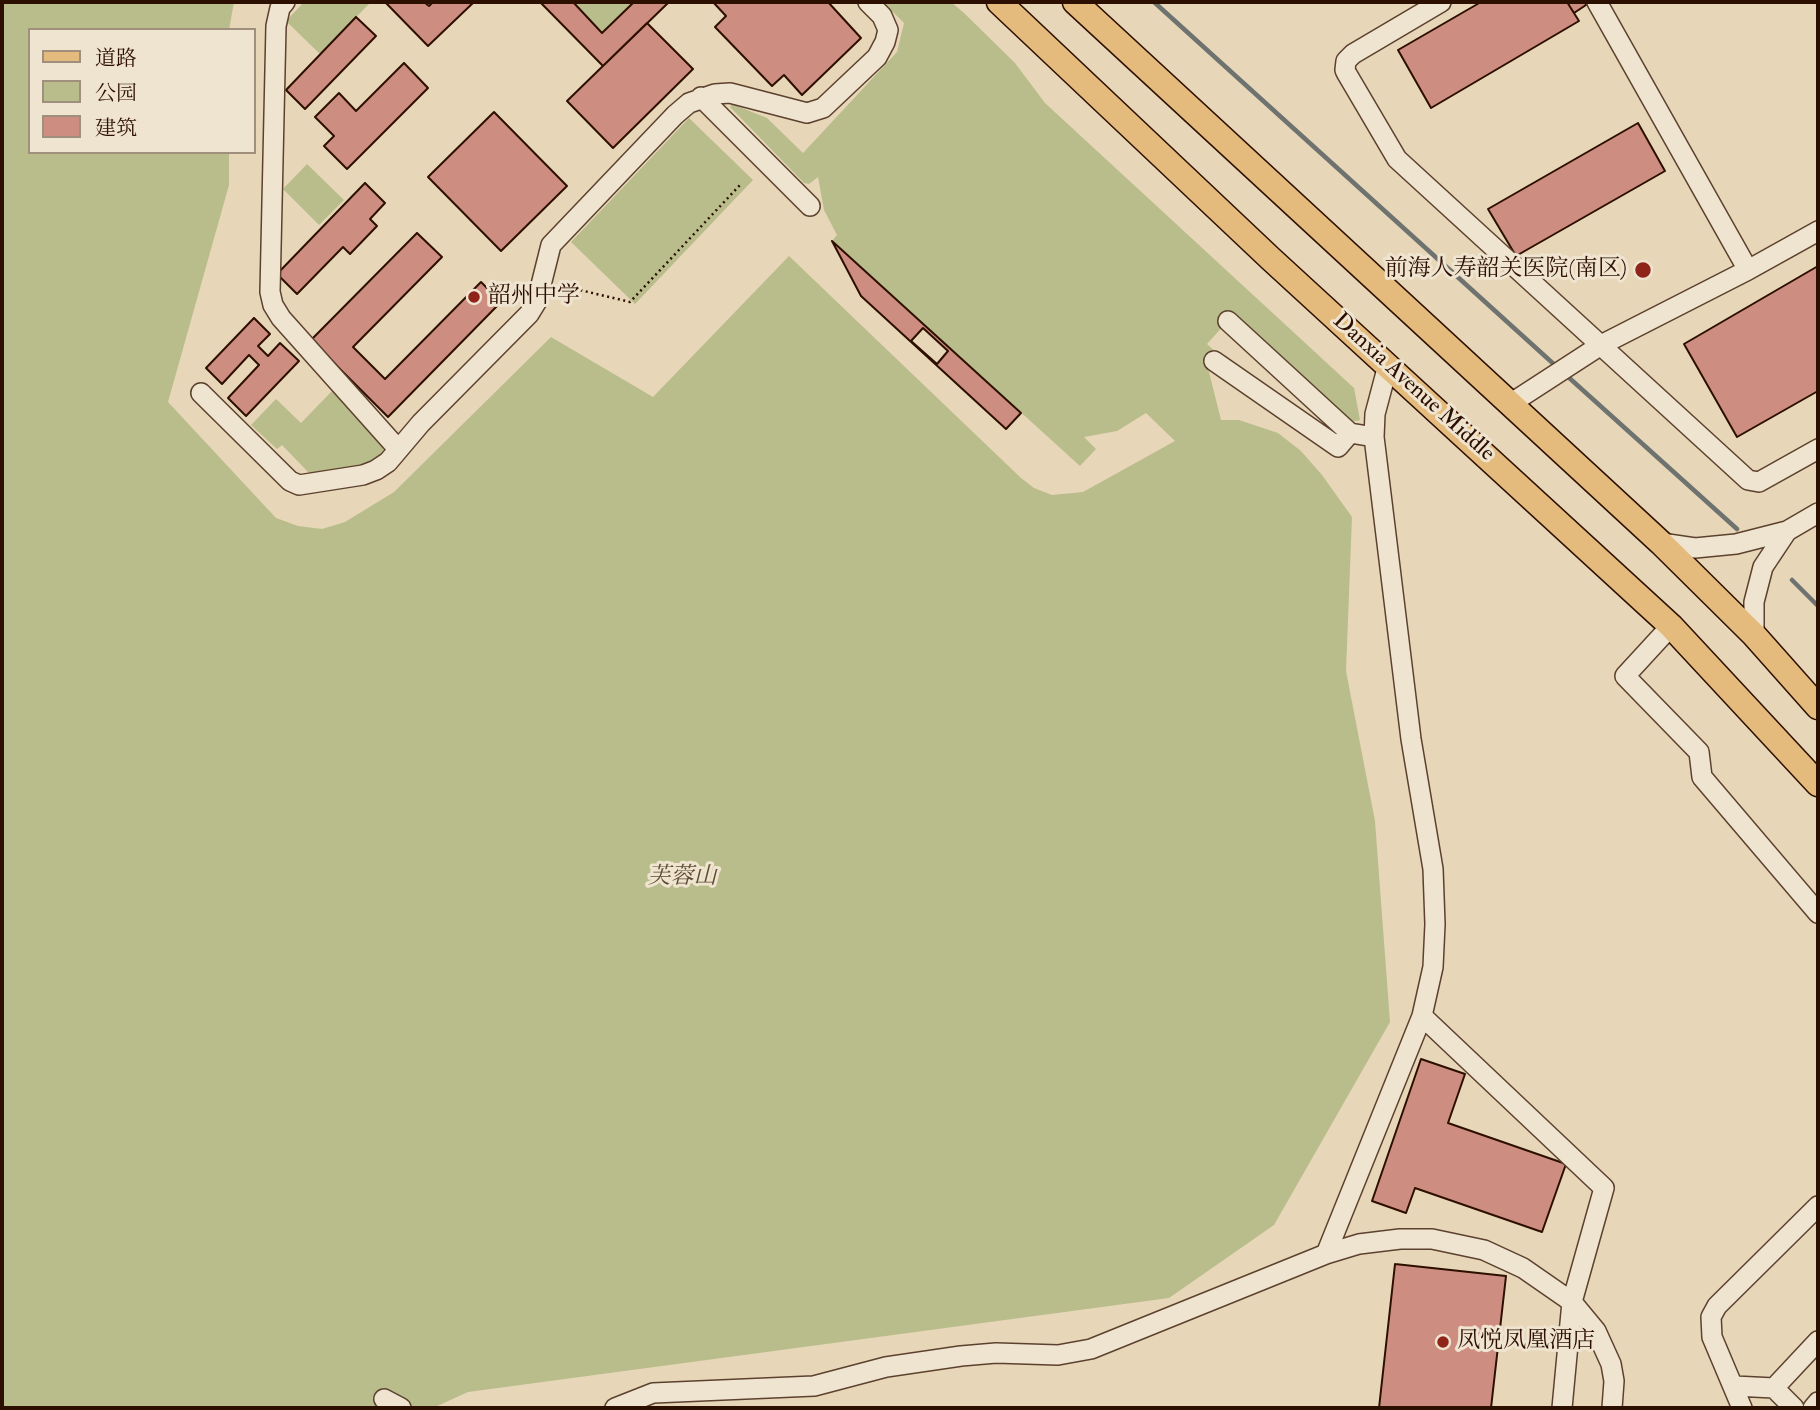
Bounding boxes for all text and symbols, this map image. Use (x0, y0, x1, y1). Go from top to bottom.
legend (28, 28, 256, 154)
text: 道路 (95, 45, 137, 72)
text: 公园 (95, 80, 137, 107)
text: 建筑 (95, 115, 137, 142)
place label: 前海人寿韶关医院(南区) (1384, 256, 1627, 284)
marker: 前海人寿韶关医院(南区) (1633, 260, 1653, 280)
place label: 韶州中学 (488, 283, 580, 311)
marker: 韶州中学 (466, 289, 482, 305)
street label: Danxia Avenue Middle (1326, 308, 1500, 468)
park label: 芙蓉山 (648, 864, 716, 892)
place label: 凤悦凤凰酒店 (1457, 1328, 1595, 1356)
marker: 凤悦凤凰酒店 (1435, 1334, 1451, 1350)

